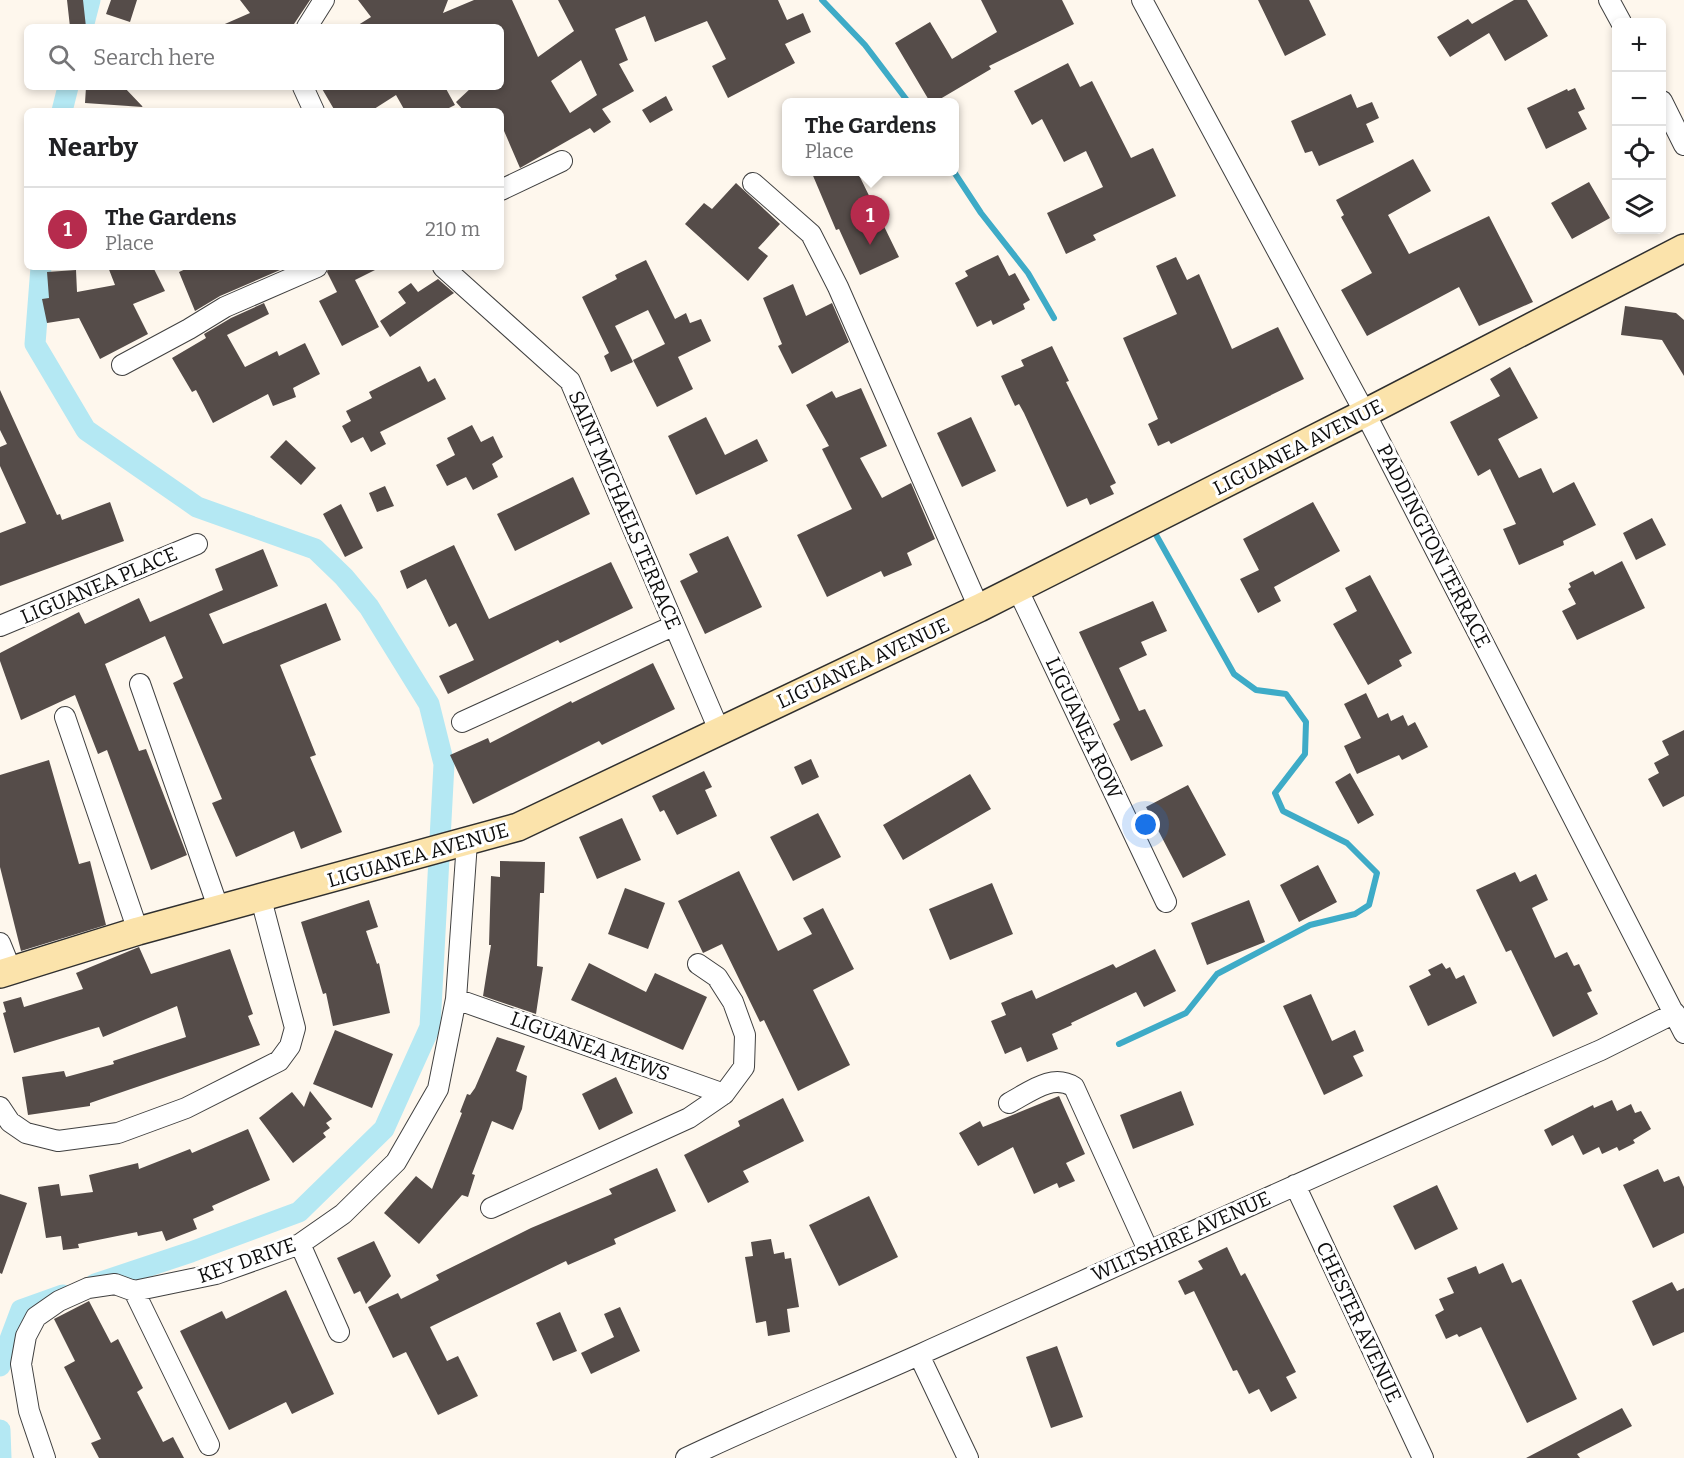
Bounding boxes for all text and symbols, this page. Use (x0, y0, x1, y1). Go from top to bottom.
map controls (1612, 18, 1666, 234)
button: + (1612, 18, 1666, 72)
search box (24, 24, 504, 90)
icon: search (45, 41, 78, 74)
text: Search here (93, 44, 215, 71)
button: − (1612, 72, 1666, 126)
popup (782, 98, 959, 176)
text: The Gardens (805, 112, 936, 139)
button: locate (1612, 126, 1666, 180)
text: Nearby (48, 132, 138, 163)
text: Place (805, 139, 854, 163)
button: layers (1612, 180, 1666, 234)
pin: 1 (850, 196, 890, 245)
text: The Gardens (105, 204, 237, 231)
text: 1 (63, 217, 72, 241)
text: 210 m (425, 217, 480, 241)
text: Place (105, 231, 154, 255)
street label: SAINT MICHAELS TERRACE (564, 387, 686, 633)
street label: LIGUANEA AVENUE (1209, 394, 1387, 500)
street label: PADDINGTON TERRACE (1372, 440, 1496, 652)
street label: LIGUANEA PLACE (17, 541, 181, 629)
street label: LIGUANEA AVENUE (773, 612, 953, 714)
street label: LIGUANEA ROW (1041, 653, 1128, 803)
your location (1131, 810, 1160, 839)
street label: LIGUANEA AVENUE (325, 818, 511, 892)
street label: LIGUANEA MEWS (507, 1006, 673, 1086)
street label: WILTSHIRE AVENUE (1088, 1186, 1274, 1286)
street label: KEY DRIVE (195, 1232, 299, 1288)
street label: CHESTER AVENUE (1311, 1238, 1407, 1406)

